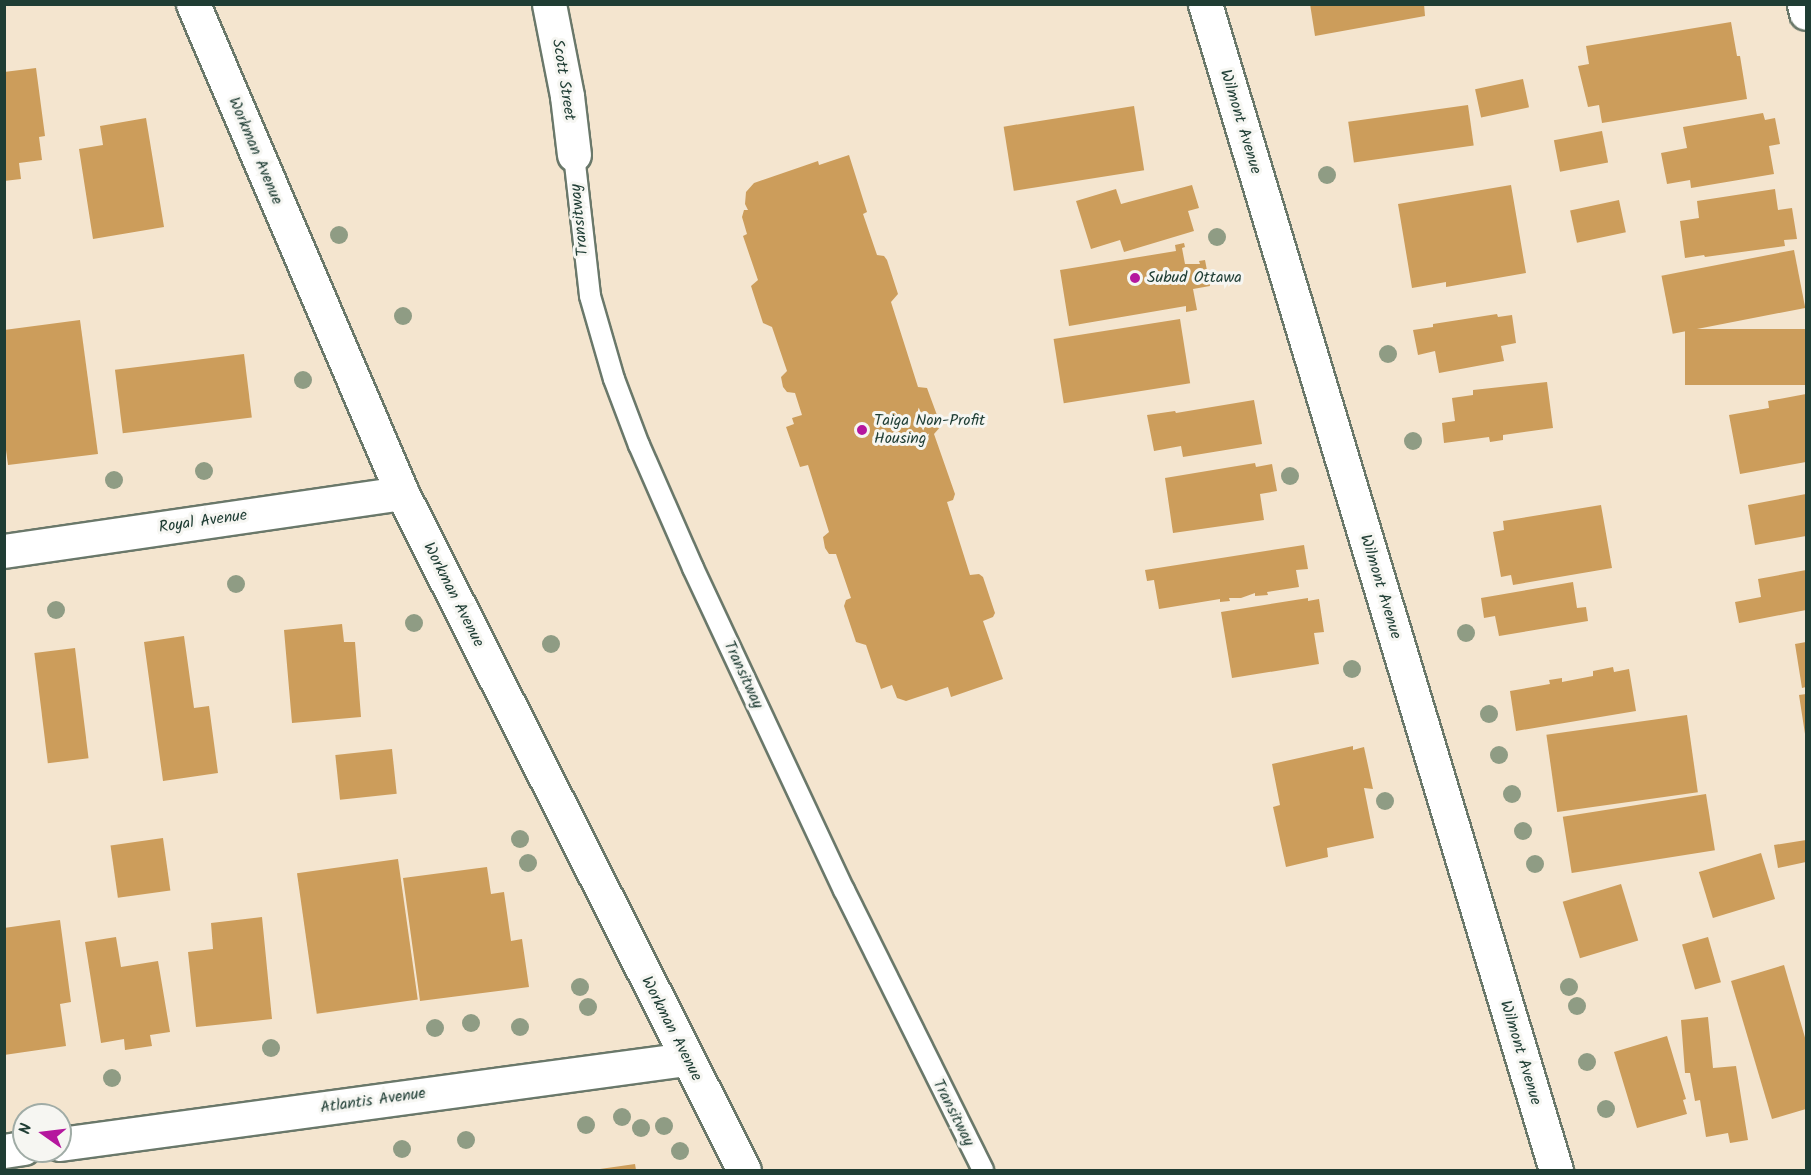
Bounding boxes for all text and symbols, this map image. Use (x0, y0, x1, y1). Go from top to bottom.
street label: Scott Street (547, 38, 579, 122)
street label: Wilmont Avenue (1215, 67, 1265, 177)
street label: Workman Avenue (224, 94, 286, 208)
street label: Transitway (567, 183, 593, 257)
place label: Subud Ottawa (1147, 268, 1242, 288)
marker: Subud Ottawa (1128, 271, 1142, 285)
place label: Taiga Non-Profit Housing (874, 411, 985, 449)
marker: Taiga Non-Profit Housing (855, 423, 869, 437)
street label: Royal Avenue (158, 506, 248, 538)
street label: Wilmont Avenue (1355, 532, 1405, 642)
street label: Workman Avenue (418, 539, 488, 651)
street label: Transitway (719, 638, 767, 712)
street label: Workman Avenue (636, 973, 706, 1085)
street label: Wilmont Avenue (1495, 998, 1545, 1108)
street label: Transitway (928, 1076, 978, 1150)
street label: Atlantis Avenue (319, 1084, 427, 1118)
north arrow (12, 1103, 72, 1163)
text: N (13, 1121, 39, 1137)

